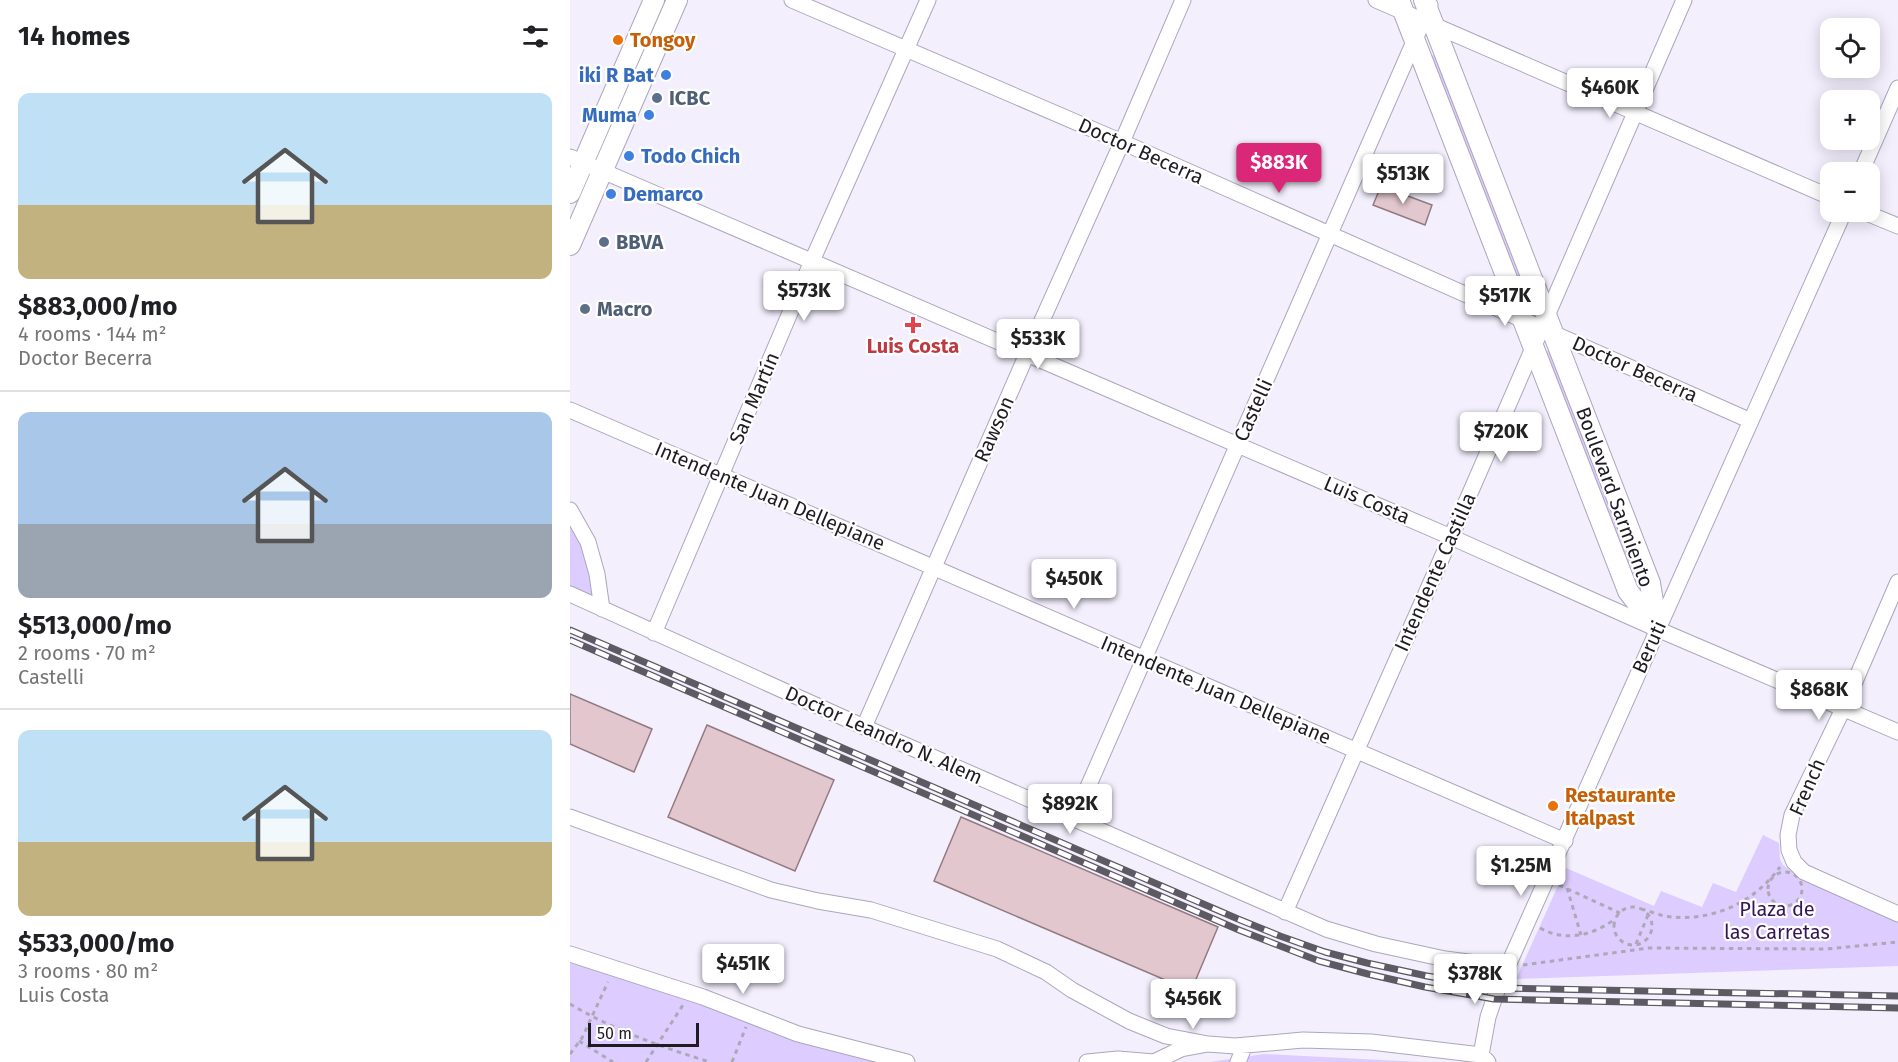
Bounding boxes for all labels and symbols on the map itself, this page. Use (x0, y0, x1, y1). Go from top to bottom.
place label: Tongoy (630, 28, 696, 52)
marker: Tongoy (611, 33, 625, 47)
place label: iki R Bat (579, 63, 654, 87)
marker: iki R Bat (659, 68, 673, 82)
pin: $460K (1568, 68, 1652, 119)
place label: ICBC (669, 86, 711, 110)
marker: ICBC (650, 91, 664, 105)
place label: Muma (582, 103, 637, 127)
marker: Muma (642, 108, 656, 122)
street label: Doctor Becerra (1075, 113, 1207, 189)
pin: $883K (1237, 143, 1321, 194)
place label: Todo Chich (641, 144, 740, 168)
marker: Todo Chich (622, 149, 636, 163)
pin: $513K (1361, 154, 1445, 205)
place label: Demarco (623, 182, 704, 206)
marker: Demarco (604, 187, 618, 201)
place label: BBVA (616, 230, 664, 254)
marker: BBVA (597, 235, 611, 249)
pin: $573K (762, 271, 846, 322)
pin: $517K (1463, 276, 1547, 327)
place label: Macro (597, 297, 653, 321)
marker: Macro (578, 302, 592, 316)
marker: Luis Costa (906, 318, 920, 332)
pin: $533K (996, 319, 1080, 370)
street label: Doctor Becerra (1569, 331, 1701, 407)
place label: Luis Costa (867, 334, 959, 358)
street label: San Martín (724, 348, 784, 448)
street label: Castelli (1229, 375, 1277, 445)
street label: Rawson (969, 392, 1019, 466)
street label: Boulevard Sarmiento (1571, 403, 1659, 591)
pin: $720K (1459, 412, 1543, 463)
street label: Intendente Juan Dellepiane (651, 437, 889, 555)
street label: Luis Costa (1320, 471, 1414, 529)
street label: Intendente Castilla (1389, 489, 1481, 655)
pin: $450K (1032, 559, 1116, 610)
street label: Beruti (1627, 617, 1671, 677)
street label: Intendente Juan Dellepiane (1097, 631, 1335, 749)
pin: $868K (1777, 670, 1861, 721)
street label: Doctor Leandro N. Alem (782, 681, 986, 789)
street label: French (1784, 755, 1830, 819)
place label: Restaurante Italpast (1565, 783, 1676, 830)
pin: $892K (1028, 784, 1112, 835)
marker: Restaurante Italpast (1546, 799, 1560, 813)
pin: $1.25M (1472, 846, 1570, 897)
park label: Plaza de las Carretas (1724, 897, 1830, 944)
pin: $451K (701, 944, 785, 995)
pin: $378K (1433, 954, 1517, 1005)
pin: $456K (1151, 979, 1235, 1030)
scale bar (588, 1020, 699, 1048)

